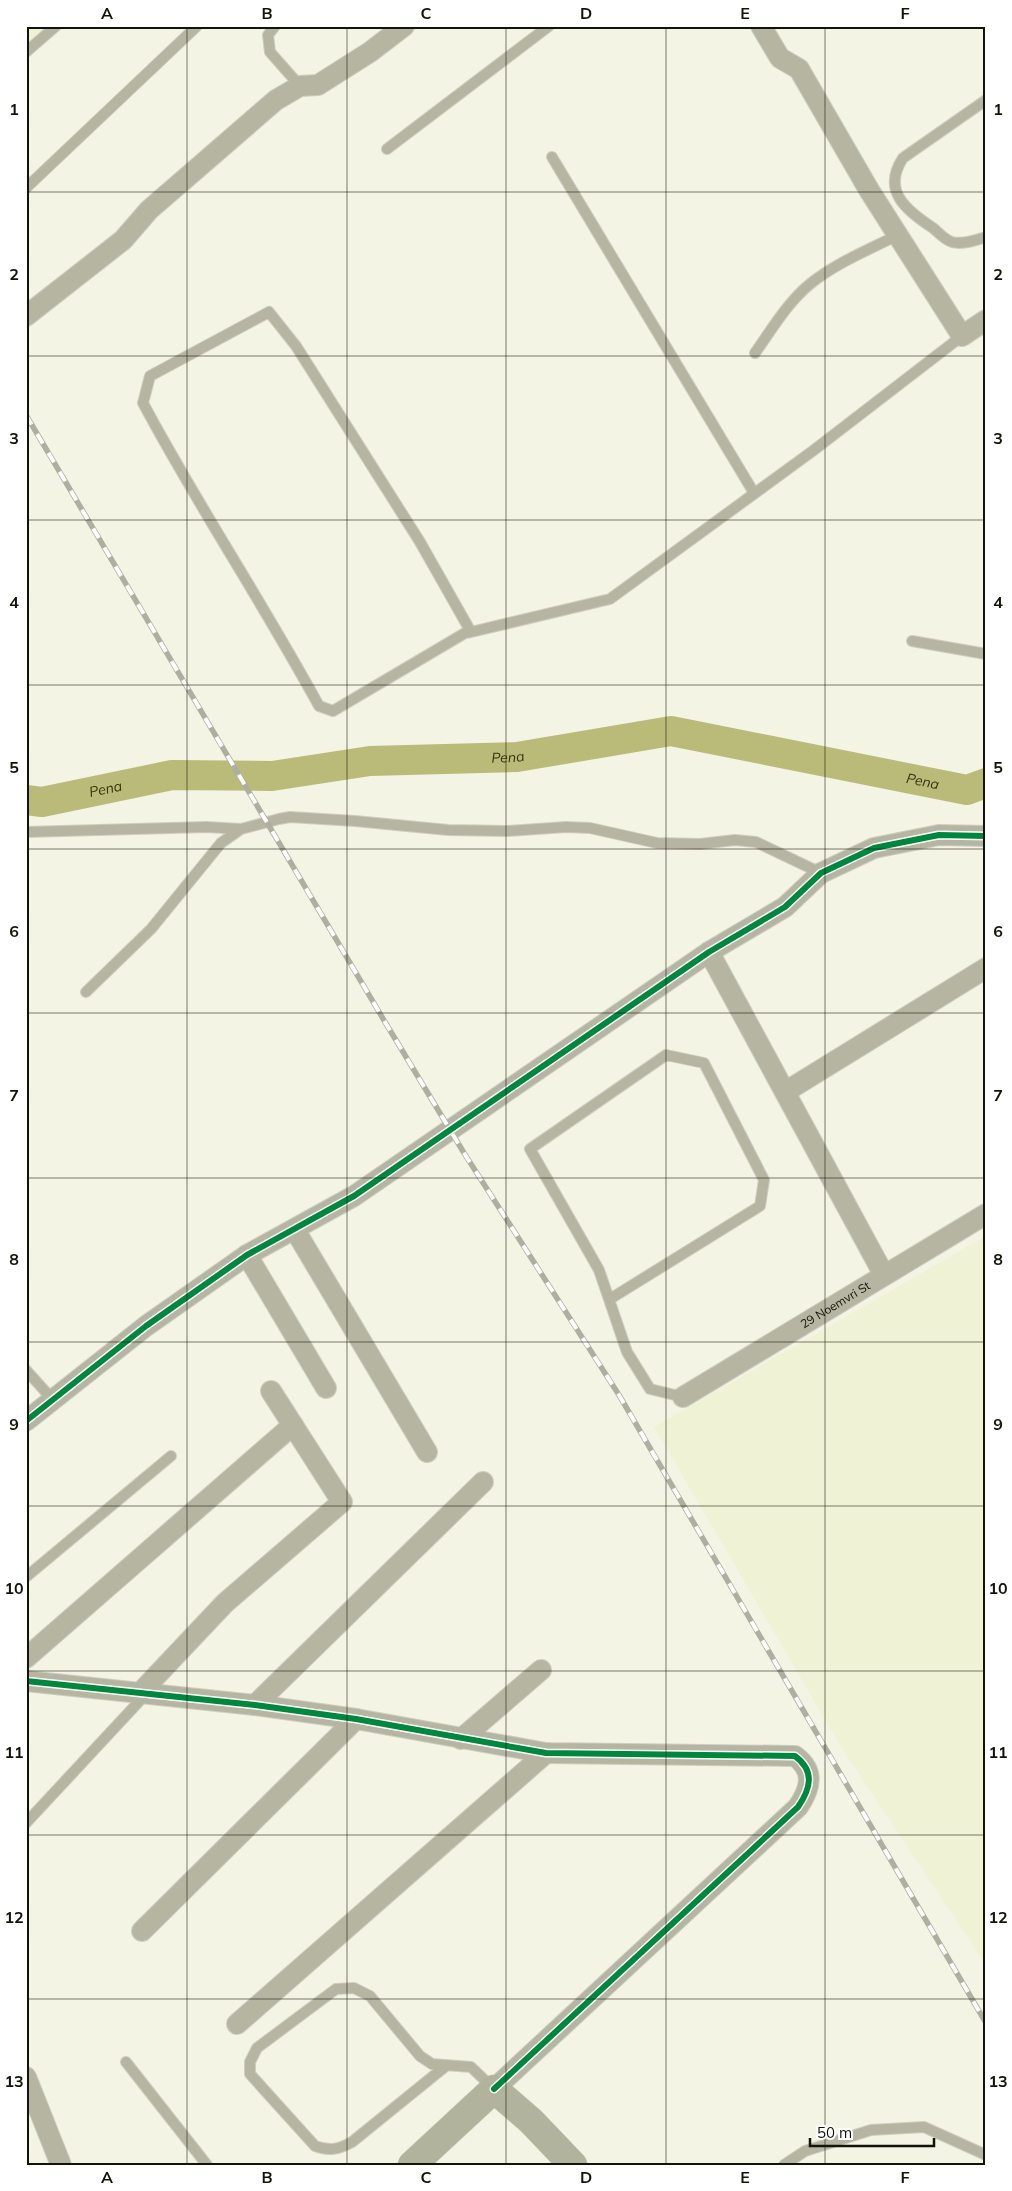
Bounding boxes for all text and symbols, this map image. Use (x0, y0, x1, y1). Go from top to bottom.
text: A (101, 3, 113, 23)
text: B (261, 3, 273, 23)
text: C (421, 3, 432, 23)
text: D (580, 3, 592, 23)
text: E (740, 3, 750, 23)
text: F (900, 3, 910, 23)
text: 1 (9, 99, 19, 119)
text: 1 (993, 99, 1003, 119)
text: 2 (9, 264, 19, 284)
text: 2 (993, 264, 1003, 284)
text: 3 (9, 428, 19, 448)
text: 3 (993, 428, 1003, 448)
text: 4 (9, 592, 19, 612)
text: 4 (993, 592, 1003, 612)
water label: Pena (491, 747, 526, 767)
text: 5 (9, 757, 19, 777)
text: 5 (993, 757, 1003, 777)
water label: Pena (905, 769, 941, 793)
water label: Pena (88, 777, 124, 801)
text: 6 (9, 921, 19, 941)
text: 6 (993, 921, 1003, 941)
text: 7 (9, 1085, 19, 1105)
text: 7 (993, 1085, 1003, 1105)
text: 8 (9, 1249, 19, 1269)
text: 8 (993, 1249, 1003, 1269)
street label: 29 Noemvri St (798, 1278, 873, 1331)
text: 9 (9, 1414, 19, 1434)
text: 9 (993, 1414, 1003, 1434)
text: 10 (4, 1578, 24, 1598)
text: 10 (988, 1578, 1008, 1598)
text: 11 (4, 1742, 24, 1762)
text: 11 (988, 1742, 1008, 1762)
text: 12 (4, 1907, 24, 1927)
text: 12 (988, 1907, 1008, 1927)
text: 13 (4, 2071, 24, 2091)
text: 13 (988, 2071, 1008, 2091)
scale bar (810, 2116, 933, 2148)
text: 50 m (817, 2123, 852, 2142)
text: A (101, 2167, 113, 2187)
text: B (261, 2167, 273, 2187)
text: C (421, 2167, 432, 2187)
text: D (580, 2167, 592, 2187)
text: E (740, 2167, 750, 2187)
text: F (900, 2167, 910, 2187)

